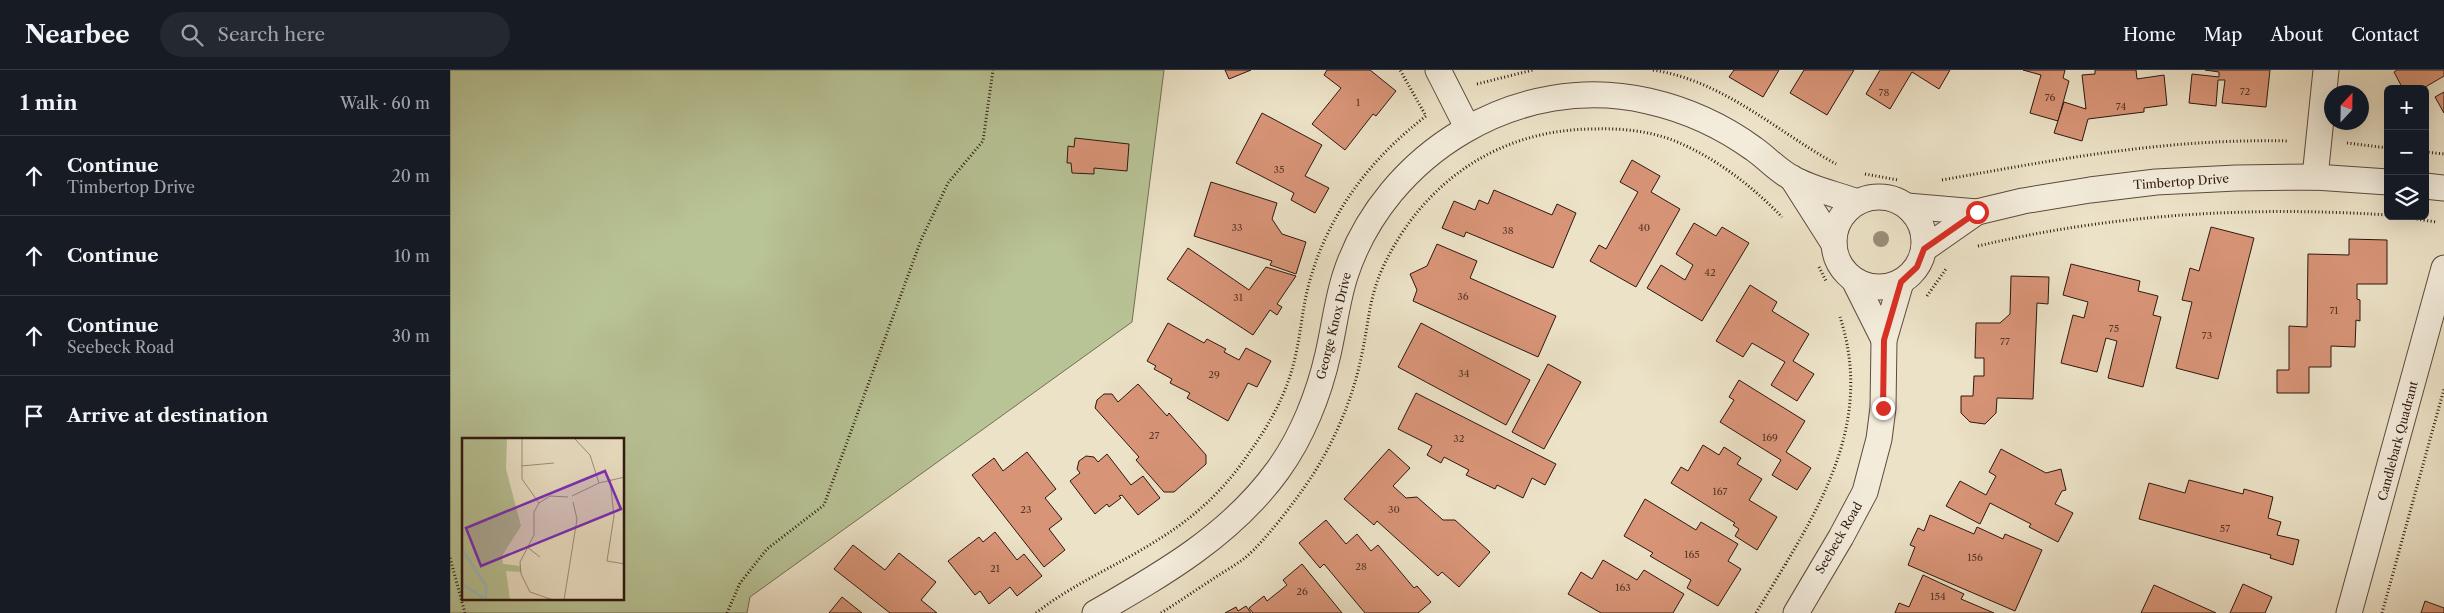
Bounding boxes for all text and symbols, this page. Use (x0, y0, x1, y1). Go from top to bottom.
search box (160, 12, 510, 57)
text: Nearbee (25, 20, 130, 49)
icon: search (178, 21, 206, 49)
text: Search here (218, 23, 325, 46)
text: Home (2123, 24, 2176, 46)
text: Map (2204, 24, 2242, 46)
text: About (2270, 24, 2323, 46)
text: Contact (2351, 24, 2419, 46)
house number: 72 (2240, 85, 2251, 98)
north arrow (2324, 85, 2369, 130)
map controls (2384, 85, 2429, 220)
button: + (2384, 85, 2429, 130)
house number: 78 (1879, 86, 1889, 99)
text: 1 min (20, 90, 78, 115)
house number: 76 (2045, 91, 2055, 104)
text: Walk · 60 m (340, 93, 430, 113)
house number: 1 (1356, 96, 1361, 109)
house number: 74 (2116, 100, 2126, 113)
button: − (2384, 130, 2429, 175)
text: Continue (67, 154, 159, 177)
icon: ahead (20, 162, 48, 190)
house number: 35 (1274, 163, 1284, 176)
text: 20 m (391, 166, 430, 186)
street label: Timbertop Drive (2133, 171, 2230, 192)
button: layers (2384, 175, 2429, 220)
text: Timbertop Drive (67, 177, 195, 197)
route start (1966, 201, 1989, 224)
house number: 33 (1231, 221, 1243, 234)
house number: 40 (1638, 221, 1650, 234)
house number: 38 (1502, 224, 1514, 237)
icon: ahead (20, 242, 48, 270)
text: Continue (67, 244, 159, 267)
text: 10 m (394, 246, 430, 266)
house number: 42 (1704, 266, 1716, 279)
street label: George Knox Drive (1313, 270, 1354, 381)
house number: 36 (1457, 290, 1469, 303)
house number: 31 (1233, 291, 1244, 304)
house number: 71 (2329, 304, 2339, 317)
text: Continue (67, 314, 159, 337)
icon: ahead (20, 322, 48, 350)
house number: 75 (2109, 322, 2119, 335)
text: 30 m (392, 326, 430, 346)
house number: 73 (2202, 329, 2212, 342)
house number: 77 (2000, 335, 2010, 348)
text: Seebeck Road (67, 337, 174, 357)
house number: 34 (1458, 367, 1470, 380)
house number: 29 (1208, 368, 1220, 381)
street label: Candlebark Quadrant (2374, 379, 2421, 502)
route end (1872, 397, 1895, 420)
icon: arrive (20, 402, 48, 430)
text: Arrive at destination (67, 404, 268, 427)
house number: 27 (1149, 429, 1159, 442)
house number: 169 (1762, 431, 1778, 444)
house number: 32 (1453, 432, 1465, 445)
inset map (462, 438, 625, 600)
house number: 167 (1713, 485, 1728, 498)
street label: Seebeck Road (1812, 499, 1866, 576)
house number: 23 (1020, 503, 1032, 516)
house number: 30 (1388, 503, 1400, 516)
house number: 57 (2220, 522, 2230, 535)
house number: 165 (1684, 548, 1700, 561)
house number: 156 (1967, 551, 1983, 564)
house number: 28 (1355, 560, 1367, 573)
house number: 21 (990, 562, 1001, 575)
house number: 163 (1615, 581, 1631, 594)
house number: 26 (1296, 585, 1308, 598)
house number: 154 (1930, 590, 1946, 603)

